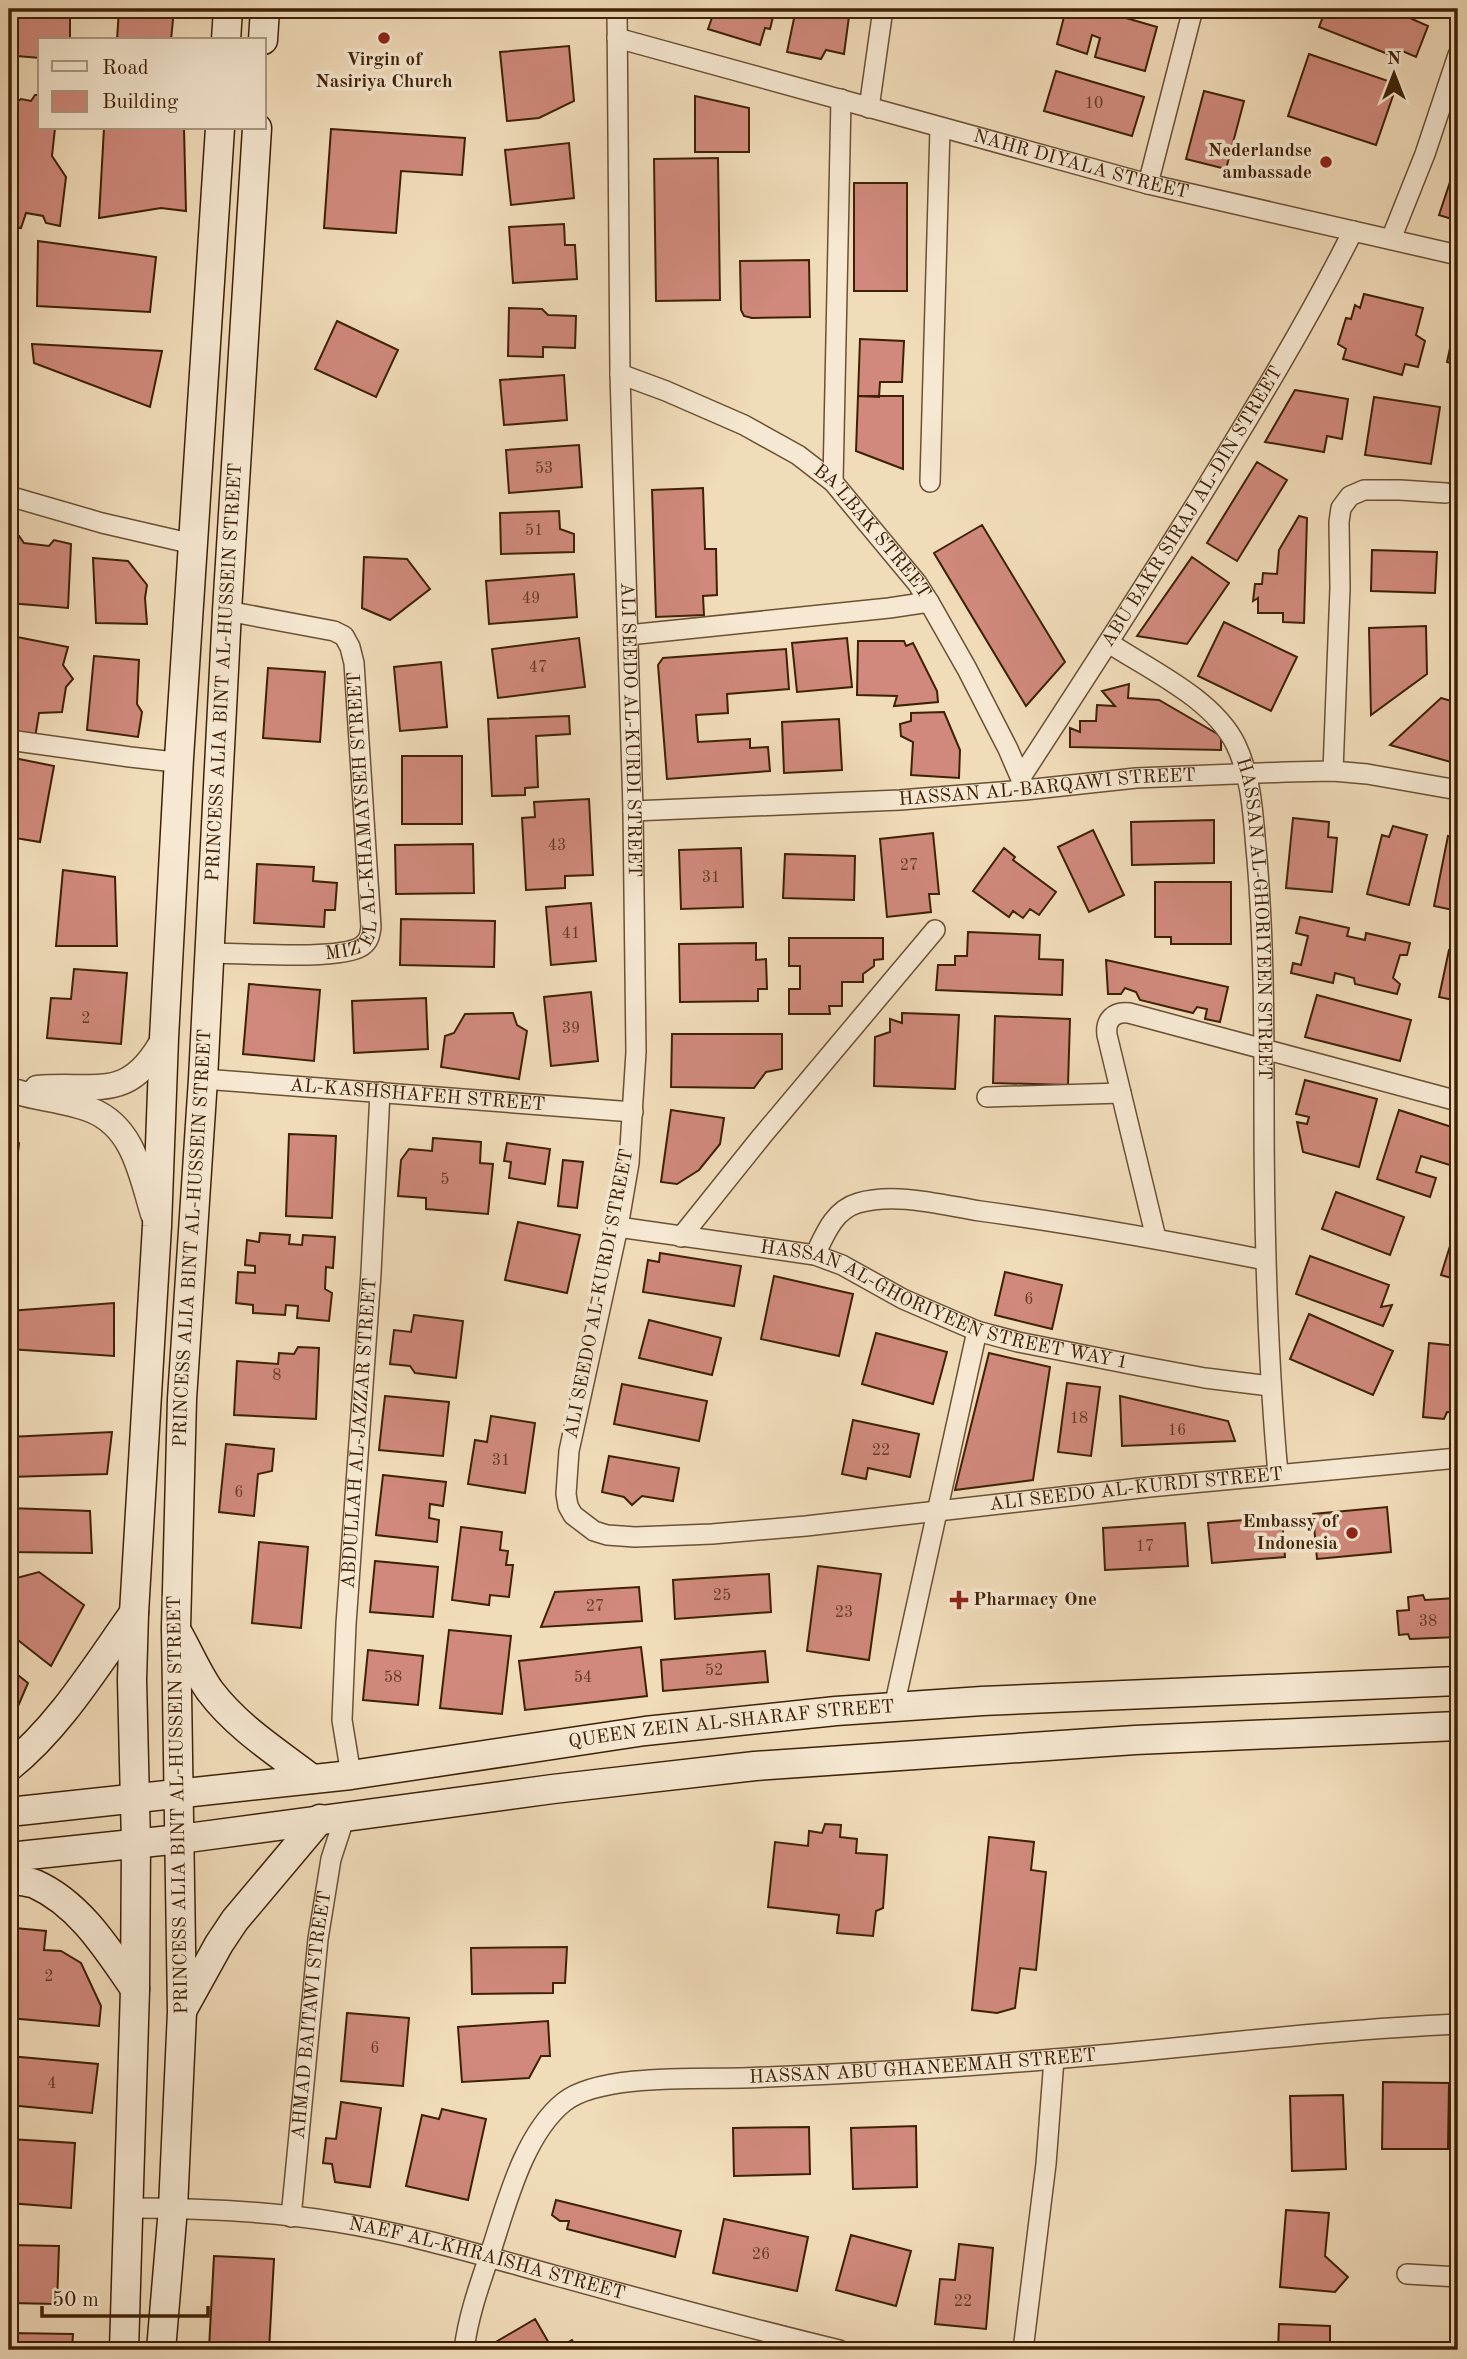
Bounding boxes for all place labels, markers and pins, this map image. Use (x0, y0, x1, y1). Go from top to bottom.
marker: Virgin of Nasiriya Church (376, 30, 392, 46)
place label: Virgin of Nasiriya Church (315, 51, 453, 92)
place label: Nederlandse ambassade (1208, 142, 1312, 183)
marker: Nederlandse ambassade (1318, 154, 1334, 170)
place label: Embassy of Indonesia (1242, 1513, 1339, 1554)
marker: Embassy of Indonesia (1344, 1525, 1360, 1541)
place label: Pharmacy One (973, 1591, 1097, 1610)
marker: Pharmacy One (951, 1592, 967, 1608)

